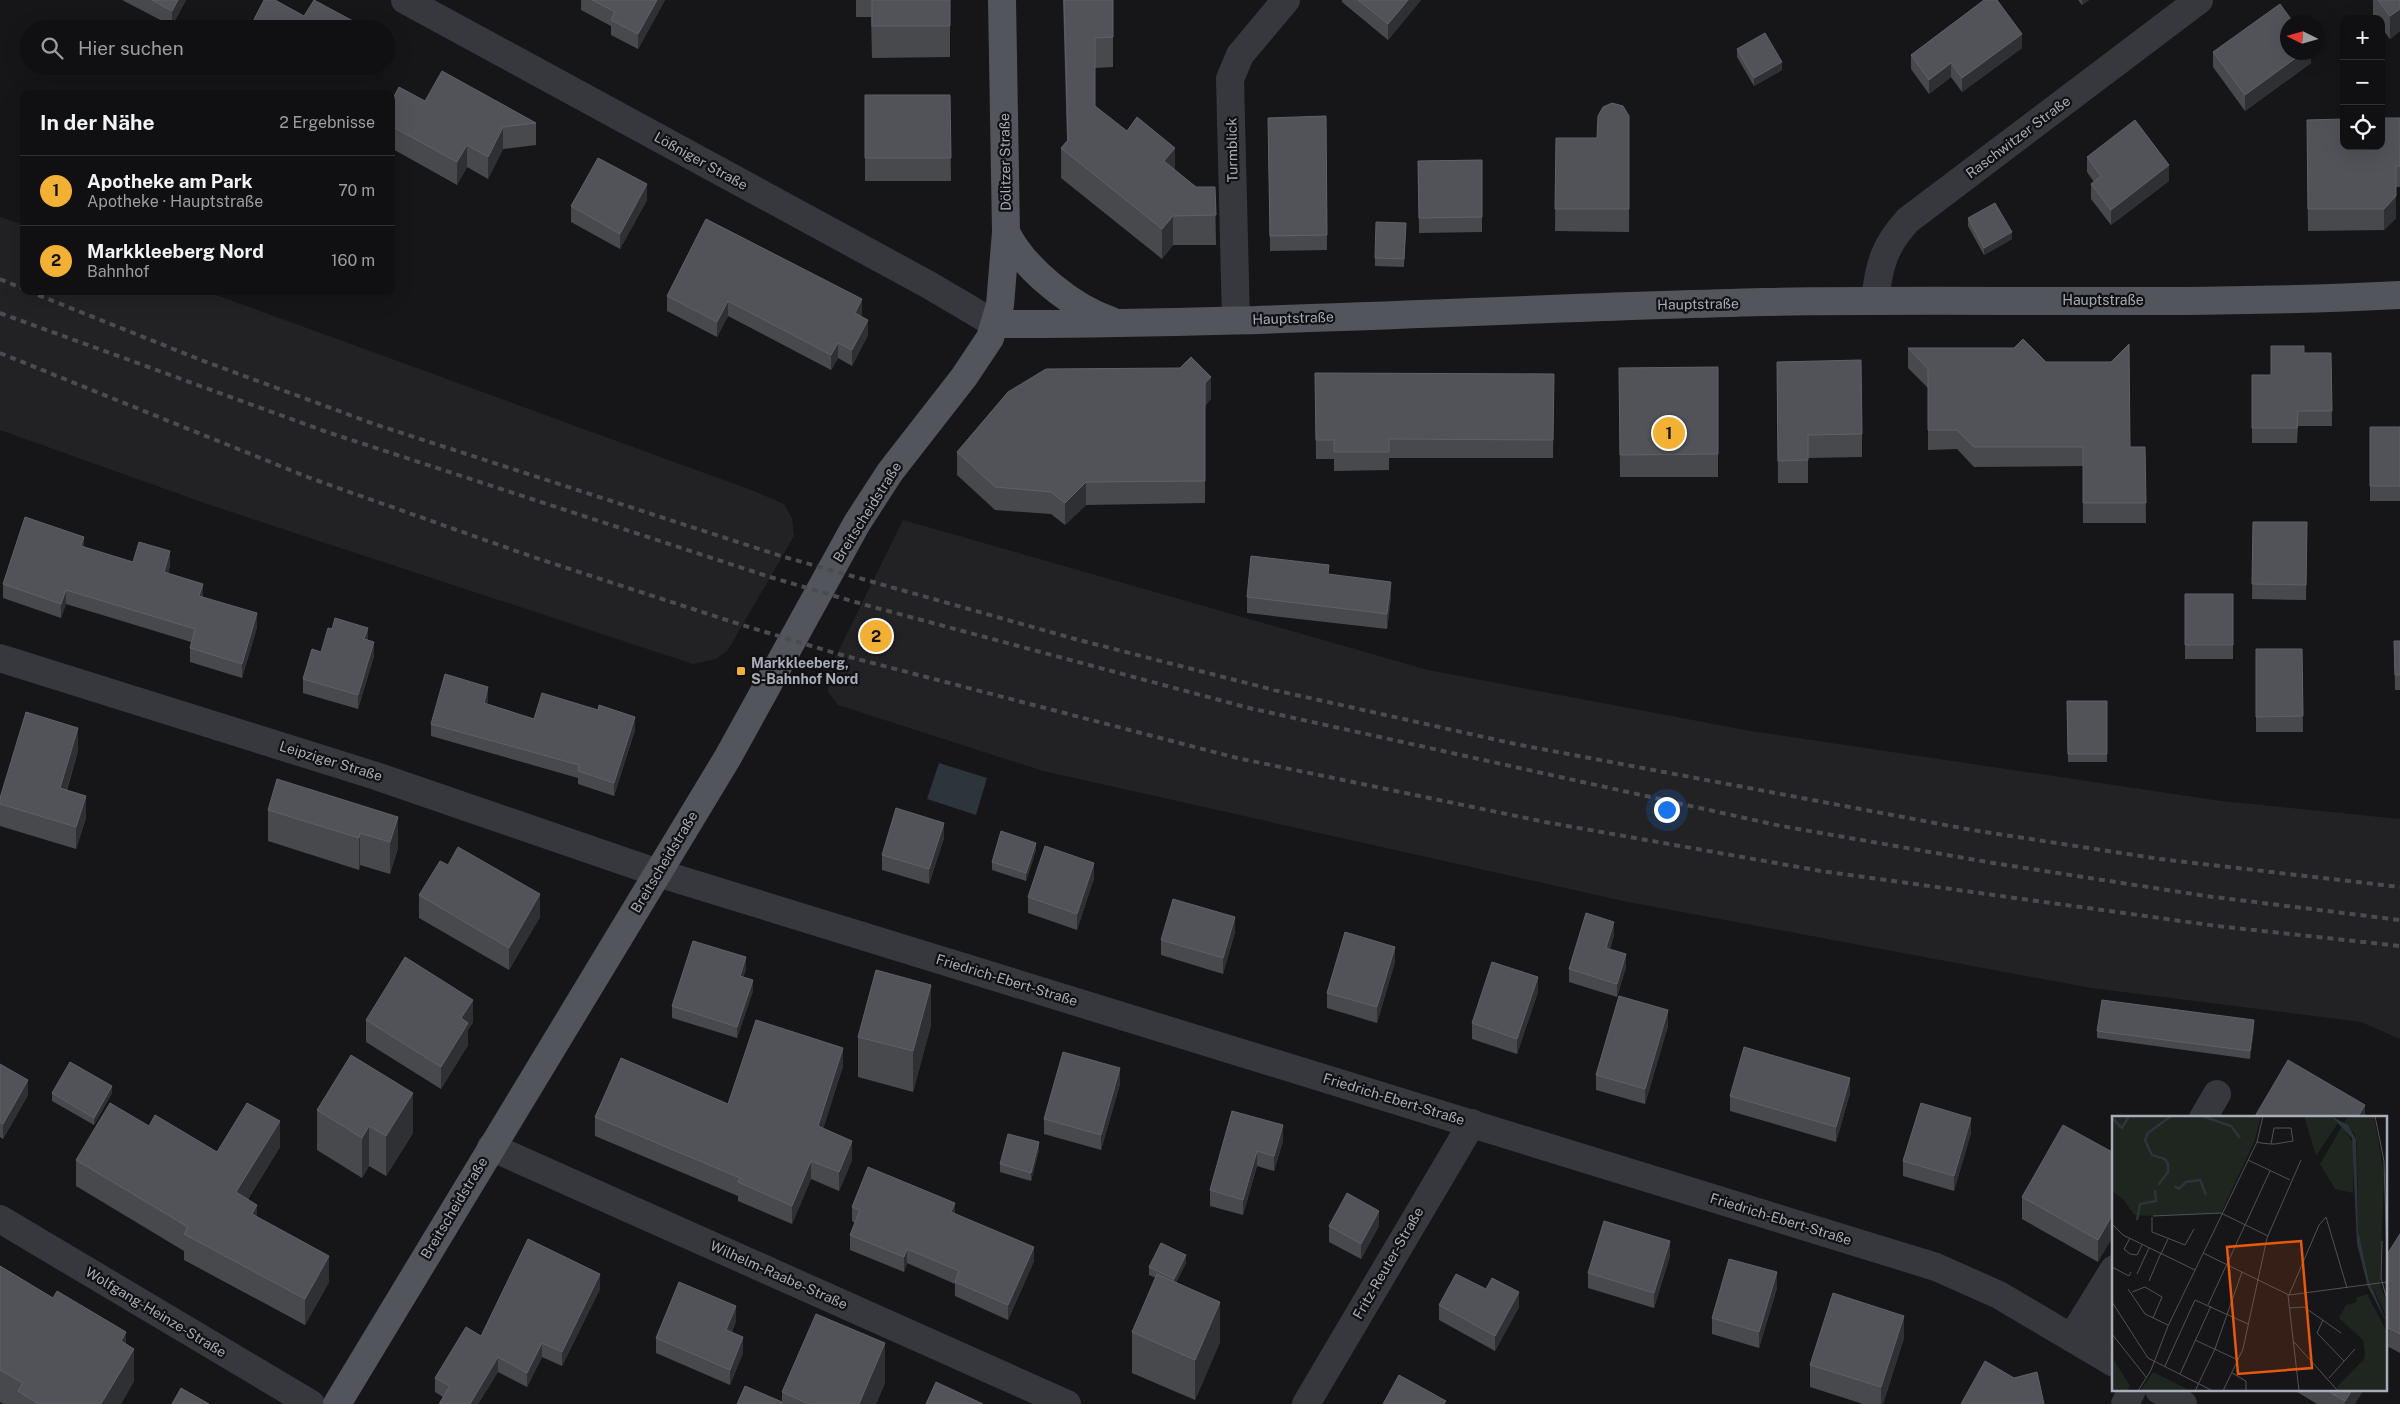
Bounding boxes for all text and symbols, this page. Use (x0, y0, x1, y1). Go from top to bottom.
north arrow (2280, 15, 2325, 60)
map controls (2340, 15, 2385, 150)
button: + (2340, 15, 2385, 60)
search box (20, 20, 395, 75)
icon: search (38, 34, 66, 62)
text: Hier suchen (78, 37, 184, 59)
button: − (2340, 60, 2385, 105)
street label: Raschwitzer Straße (1963, 93, 2073, 181)
button: locate (2340, 105, 2385, 150)
text: In der Nähe (40, 110, 155, 135)
text: 2 Ergebnisse (279, 113, 375, 132)
street label: Dölitzer Straße (996, 113, 1014, 211)
street label: Turmblick (1223, 117, 1241, 182)
street label: Lößniger Straße (651, 129, 751, 193)
text: Apotheke am Park (87, 170, 253, 192)
text: 1 (53, 181, 59, 200)
text: 70 m (338, 181, 375, 200)
text: Apotheke · Hauptstraße (87, 192, 263, 211)
text: Markkleeberg Nord (87, 240, 264, 262)
text: 2 (51, 251, 61, 270)
text: 160 m (331, 251, 375, 270)
text: Bahnhof (87, 262, 149, 281)
street label: Hauptstraße (2062, 292, 2144, 308)
street label: Hauptstraße (1657, 295, 1739, 313)
street label: Hauptstraße (1252, 309, 1334, 327)
pin: 1 (1653, 414, 1685, 452)
street label: Breitscheidstraße (830, 459, 904, 565)
pin: 2 (860, 617, 892, 655)
place label: Markkleeberg, S-Bahnhof Nord (751, 655, 858, 687)
marker: Markkleeberg, S-Bahnhof Nord (735, 665, 747, 677)
street label: Leipziger Straße (278, 738, 384, 784)
your location (1654, 797, 1680, 823)
street label: Breitscheidstraße (627, 808, 701, 916)
street label: Friedrich-Ebert-Straße (934, 951, 1080, 1009)
street label: Friedrich-Ebert-Straße (1321, 1070, 1467, 1128)
inset map (2112, 1116, 2388, 1392)
street label: Breitscheidstraße (417, 1154, 491, 1262)
street label: Friedrich-Ebert-Straße (1708, 1190, 1854, 1248)
street label: Fritz-Reuter-Straße (1350, 1204, 1427, 1322)
street label: Wilhelm-Raabe-Straße (708, 1237, 850, 1313)
street label: Wolfgang-Heinze-Straße (83, 1264, 229, 1360)

